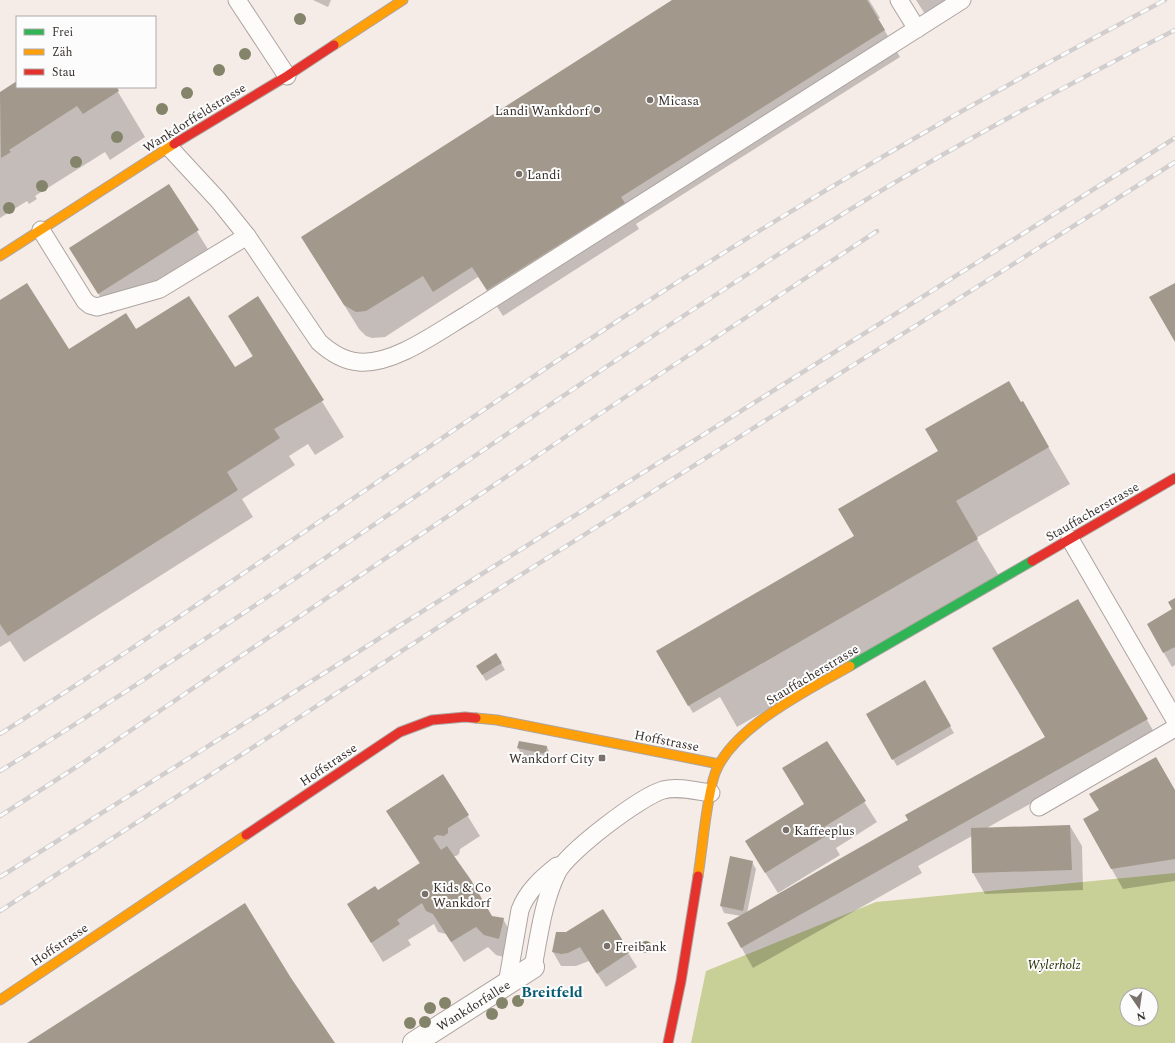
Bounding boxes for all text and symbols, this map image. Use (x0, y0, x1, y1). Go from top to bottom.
legend (16, 16, 156, 88)
text: Frei (52, 23, 74, 42)
text: Zäh (52, 43, 73, 62)
text: Stau (52, 63, 76, 82)
street label: Wankdorffeldstrasse (139, 78, 250, 158)
place label: Micasa (658, 91, 700, 111)
marker: Micasa (645, 95, 655, 105)
place label: Landi Wankdorf (495, 101, 591, 121)
marker: Landi Wankdorf (592, 105, 602, 115)
place label: Landi (527, 165, 560, 185)
marker: Landi (514, 169, 524, 179)
street label: Stauffacherstrasse (1042, 477, 1143, 547)
street label: Stauffacherstrasse (762, 639, 863, 710)
street label: Hoffstrasse (633, 725, 701, 757)
street label: Hoffstrasse (296, 738, 361, 791)
place label: Wankdorf City (509, 749, 595, 769)
marker: Wankdorf City (597, 753, 607, 763)
place label: Kaffeeplus (794, 821, 855, 841)
marker: Kaffeeplus (781, 825, 791, 835)
place label: Kids & Co Wankdorf (433, 878, 492, 913)
marker: Kids & Co Wankdorf (420, 889, 430, 899)
street label: Hoffstrasse (27, 918, 92, 971)
place label: Freibank (615, 937, 667, 957)
marker: Freibank (602, 941, 612, 951)
park label: Wylerholz (1027, 955, 1081, 975)
street label: Wankdorfallee (433, 975, 514, 1037)
district label: Breitfeld (521, 981, 583, 1004)
north arrow (1119, 987, 1159, 1027)
text: N (1135, 1007, 1147, 1026)

